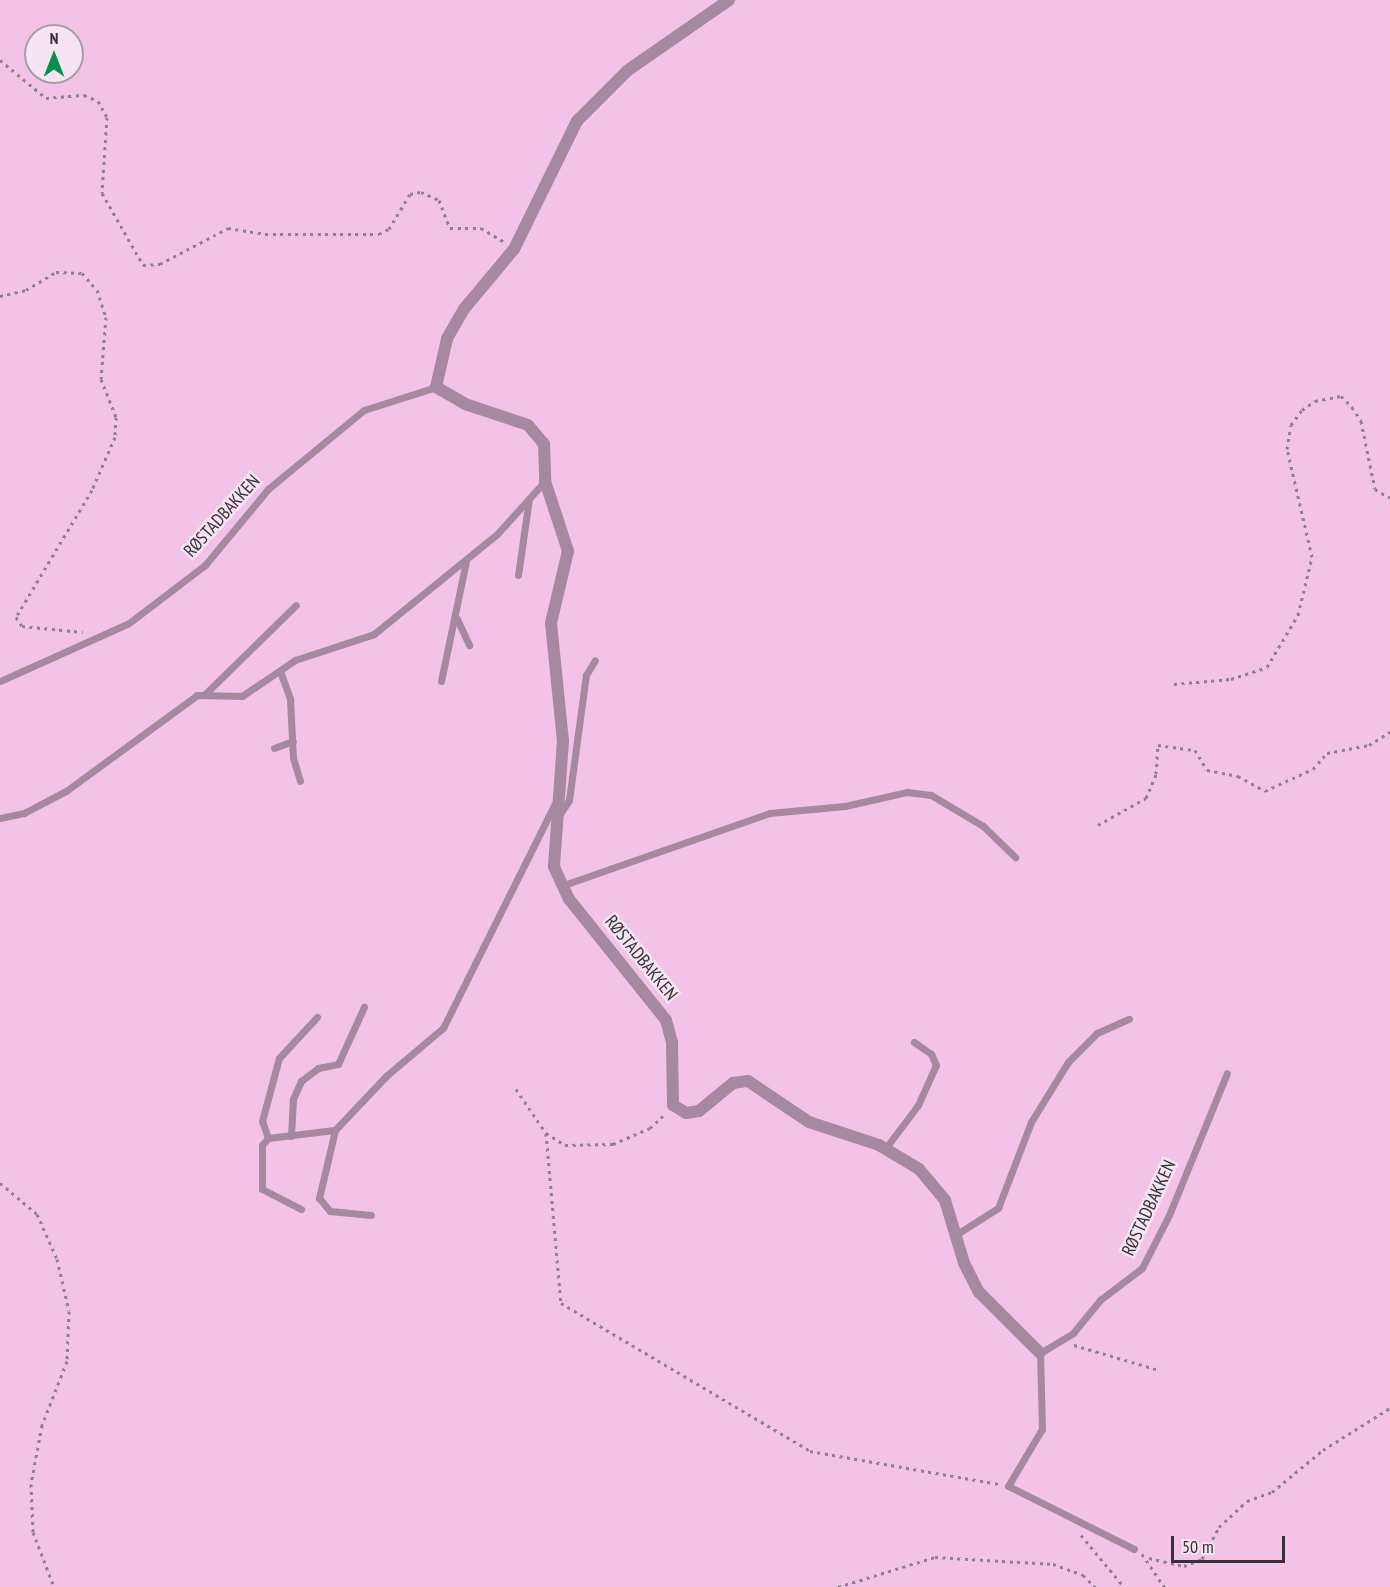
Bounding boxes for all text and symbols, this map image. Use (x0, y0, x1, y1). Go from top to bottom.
north arrow (24, 24, 84, 84)
text: N (50, 28, 58, 48)
street label: RØSTADBAKKEN (180, 471, 264, 561)
street label: RØSTADBAKKEN (600, 911, 682, 1005)
street label: RØSTADBAKKEN (1117, 1157, 1181, 1259)
scale bar (1174, 1524, 1288, 1562)
text: 50 m (1182, 1535, 1214, 1558)

